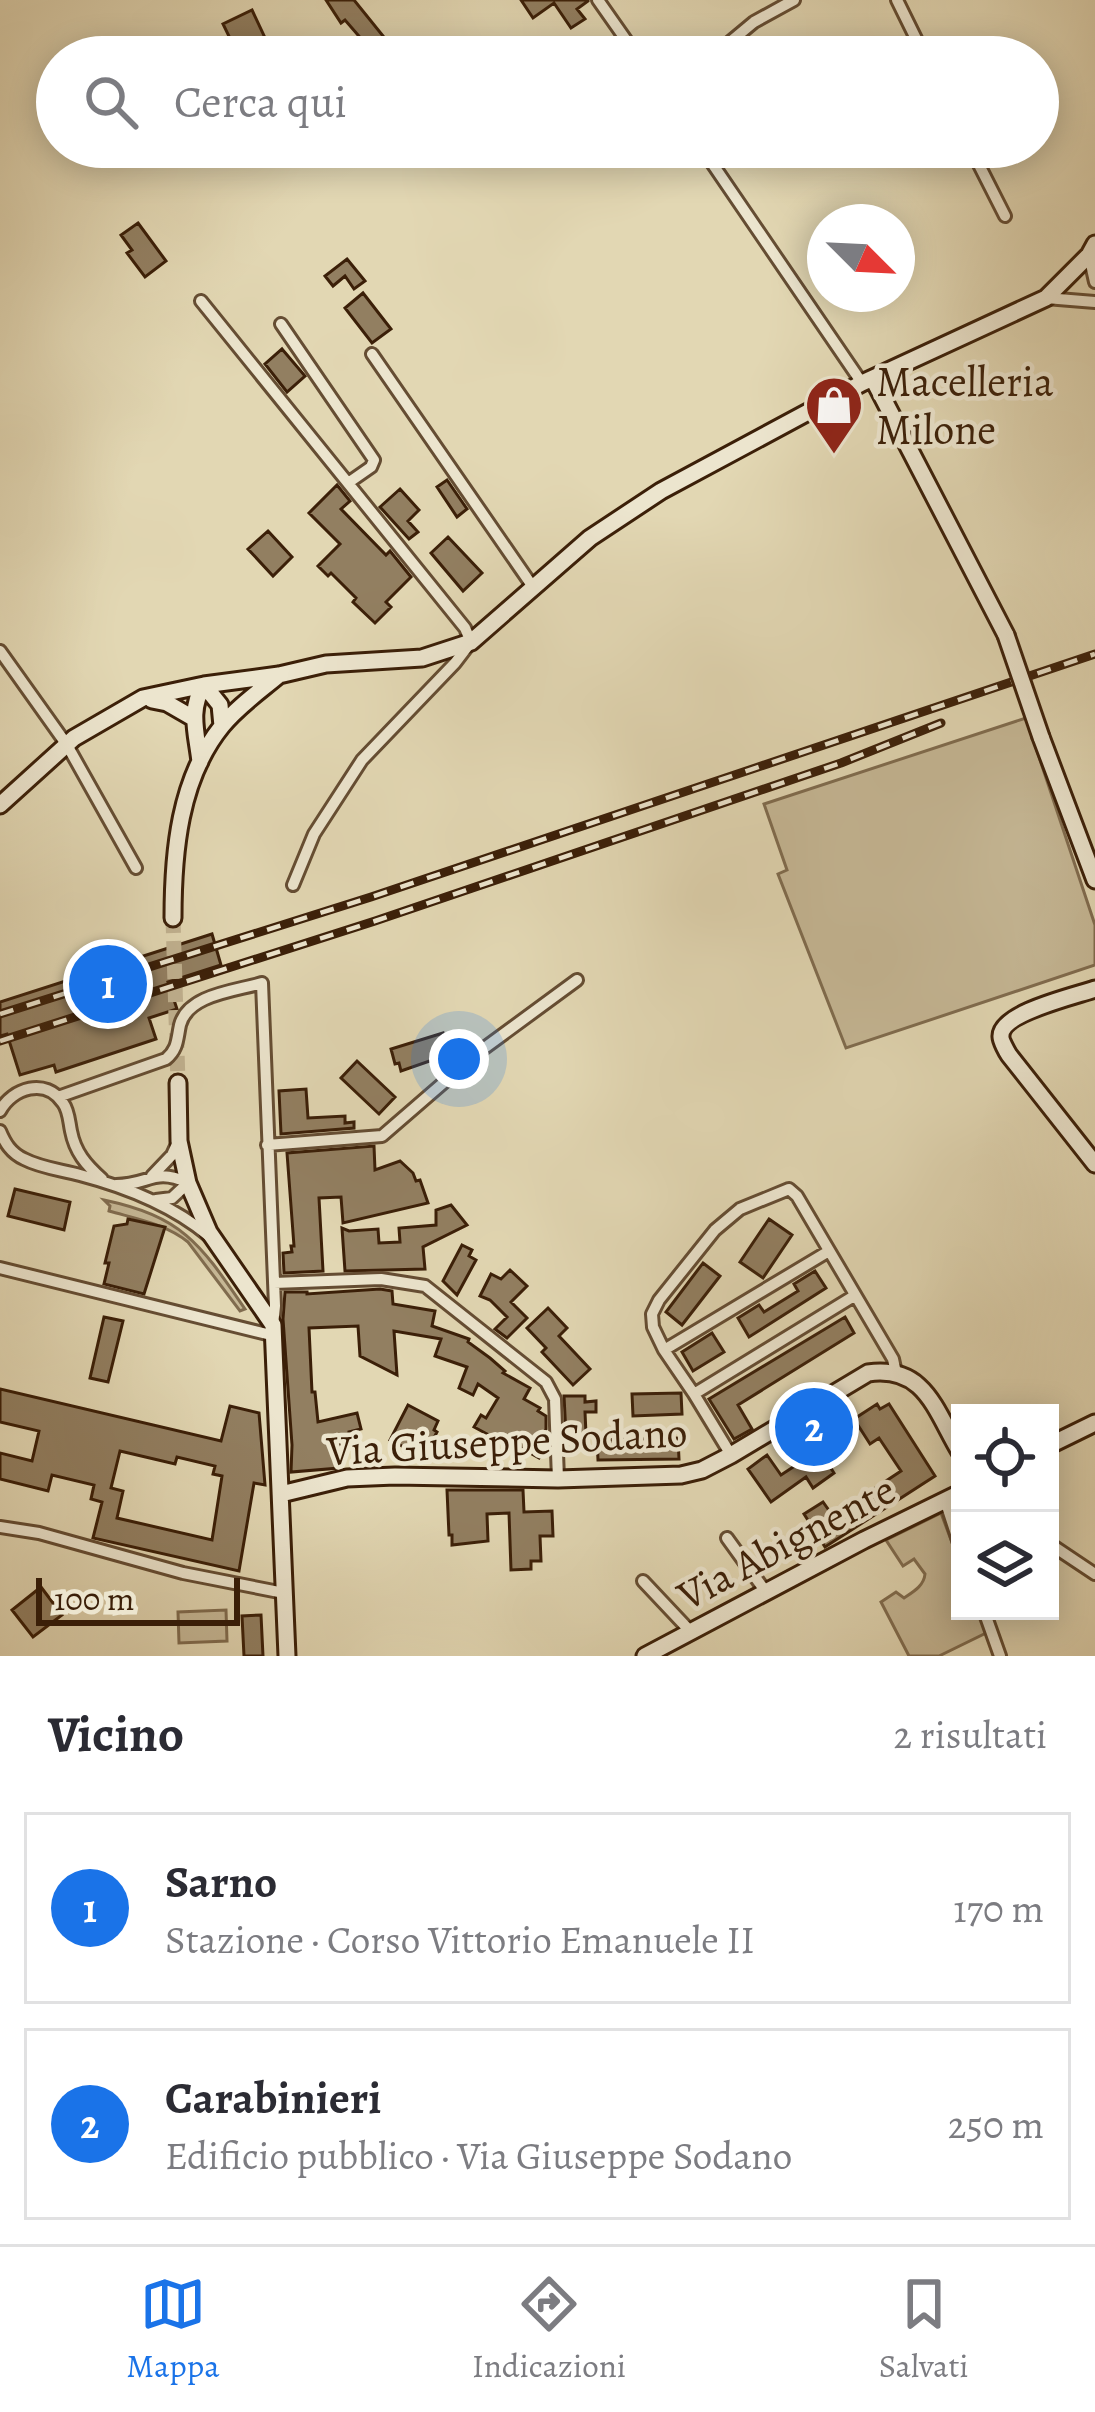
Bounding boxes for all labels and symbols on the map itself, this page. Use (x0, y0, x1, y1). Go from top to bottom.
north arrow (807, 204, 915, 312)
place label: Macelleria Milone (876, 353, 1054, 458)
shop icon: Macelleria Milone (803, 374, 865, 456)
pin: 1 (69, 939, 147, 1029)
your location (429, 1029, 489, 1089)
pin: 2 (775, 1382, 853, 1472)
street label: Via Giuseppe Sodano (324, 1403, 689, 1479)
street label: Via Abignente (666, 1461, 905, 1624)
scale bar (36, 1572, 240, 1625)

